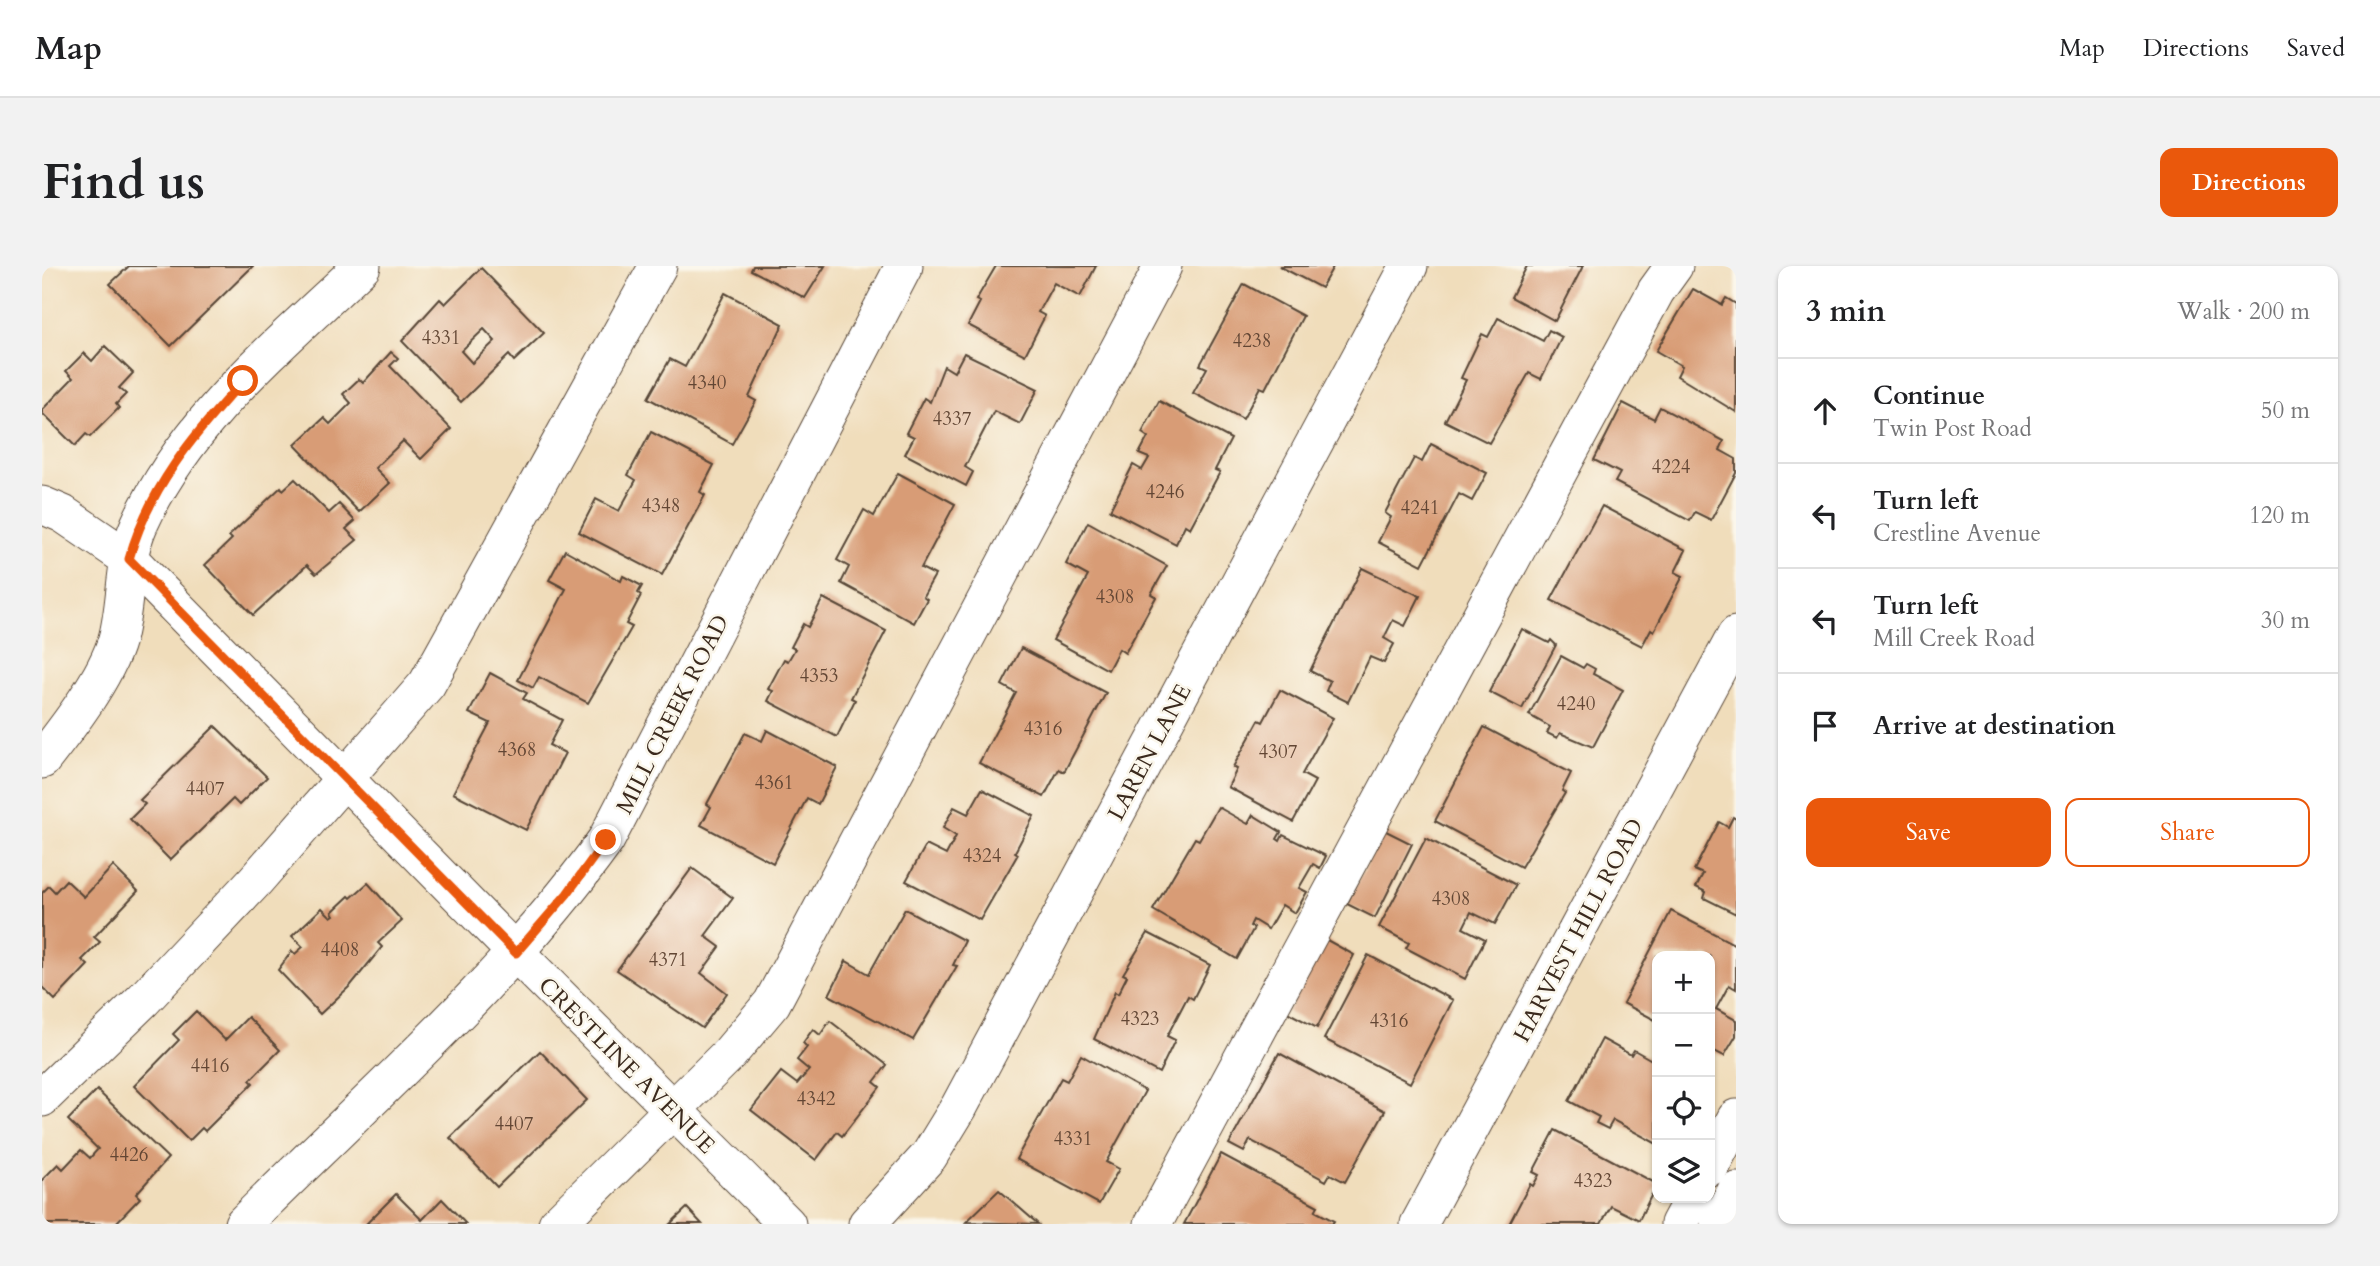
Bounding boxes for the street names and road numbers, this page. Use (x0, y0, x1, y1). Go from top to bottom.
street label: MILL CREEK ROAD (609, 609, 736, 819)
street label: LAREN LANE (1100, 679, 1198, 826)
street label: HARVEST HILL ROAD (1506, 813, 1651, 1048)
street label: CRESTLINE AVENUE (532, 970, 722, 1160)

